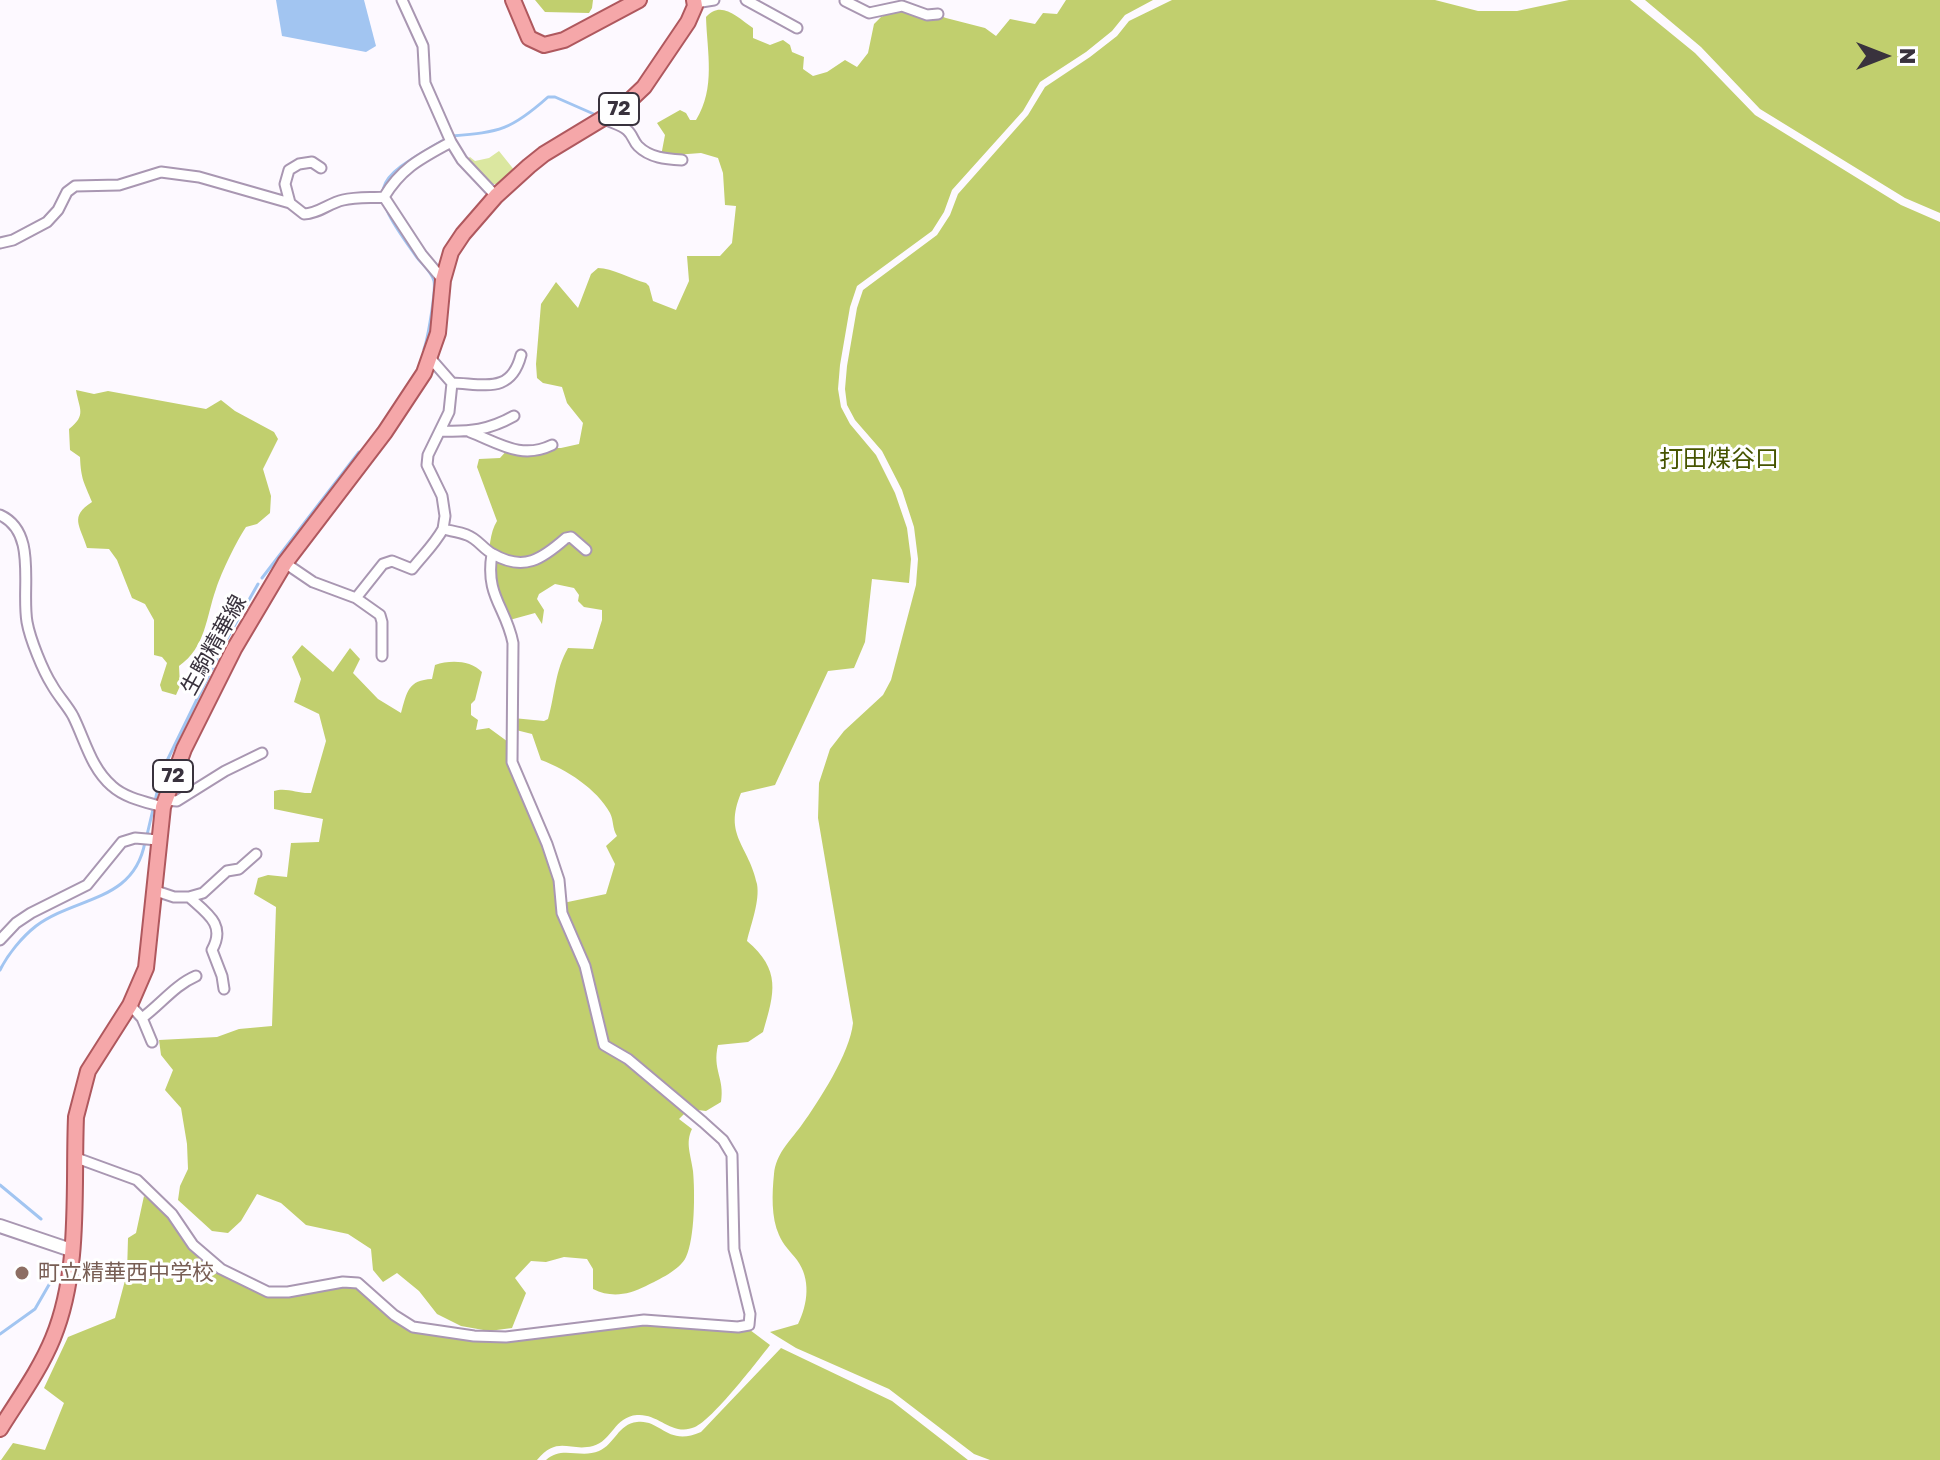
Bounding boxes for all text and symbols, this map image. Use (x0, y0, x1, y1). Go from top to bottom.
north arrow (1844, 16, 1924, 96)
text: N (1895, 48, 1922, 64)
road number: 72 (599, 93, 639, 125)
district label: 打田煤谷口 (1659, 445, 1779, 473)
street label: 生駒精華線 (176, 590, 252, 700)
road number: 72 (153, 760, 193, 792)
place label: 町立精華西中学校 (38, 1260, 214, 1286)
marker: 町立精華西中学校 (13, 1264, 31, 1282)

